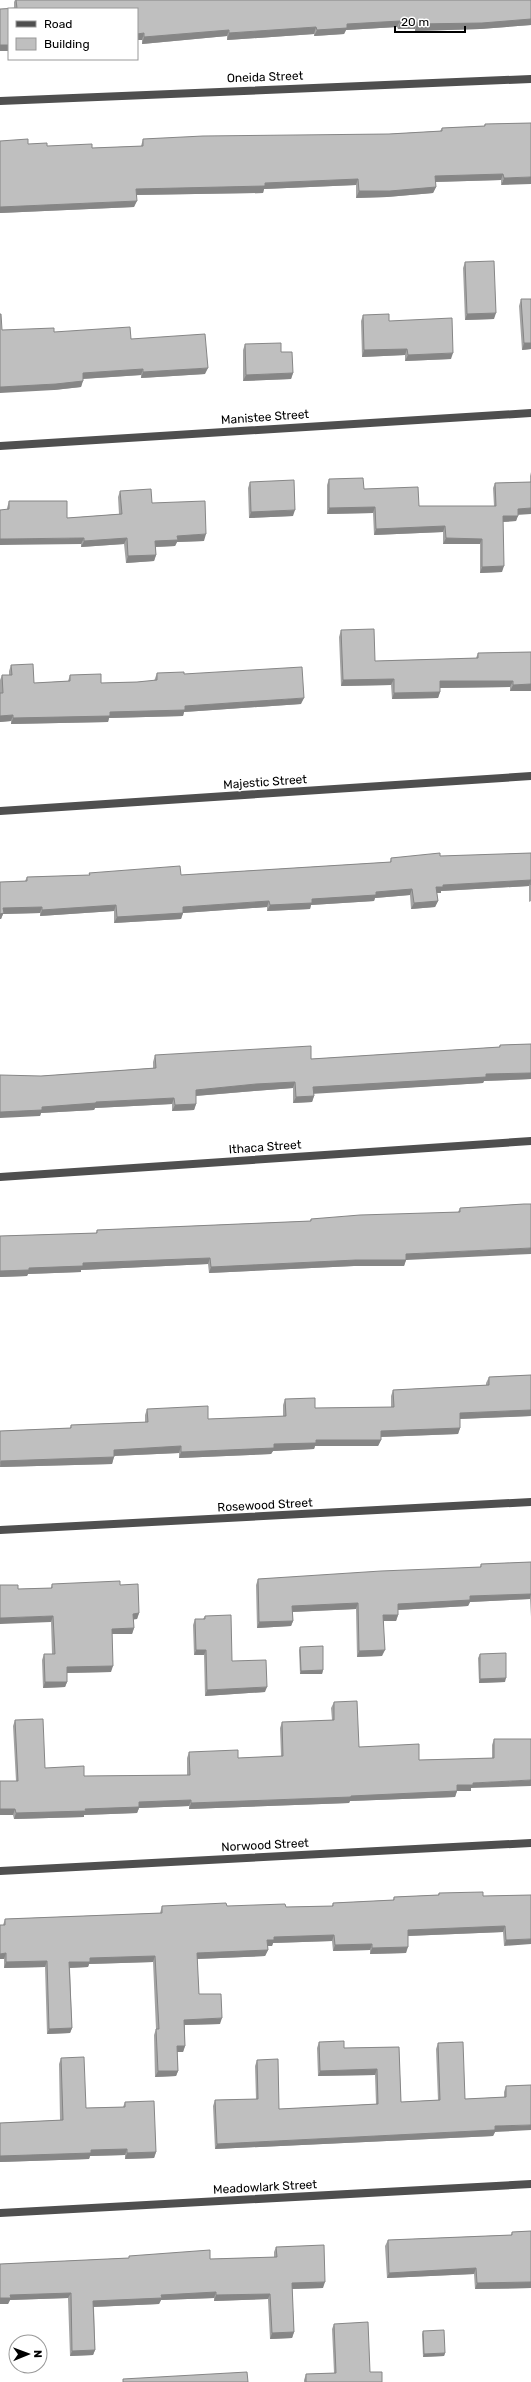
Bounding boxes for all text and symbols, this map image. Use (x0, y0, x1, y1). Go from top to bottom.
legend (8, 8, 138, 60)
scale bar (395, 8, 465, 34)
text: 20 m (401, 15, 429, 29)
text: Road (44, 17, 72, 31)
text: Building (44, 37, 90, 51)
street label: Oneida Street (227, 69, 304, 85)
street label: Manistee Street (221, 407, 310, 427)
street label: Majestic Street (223, 772, 308, 792)
street label: Ithaca Street (228, 1137, 302, 1157)
street label: Rosewood Street (217, 1495, 313, 1514)
street label: Norwood Street (221, 1836, 310, 1854)
street label: Meadowlark Street (213, 2177, 318, 2197)
north arrow (8, 2334, 48, 2374)
text: N (31, 2350, 44, 2358)

